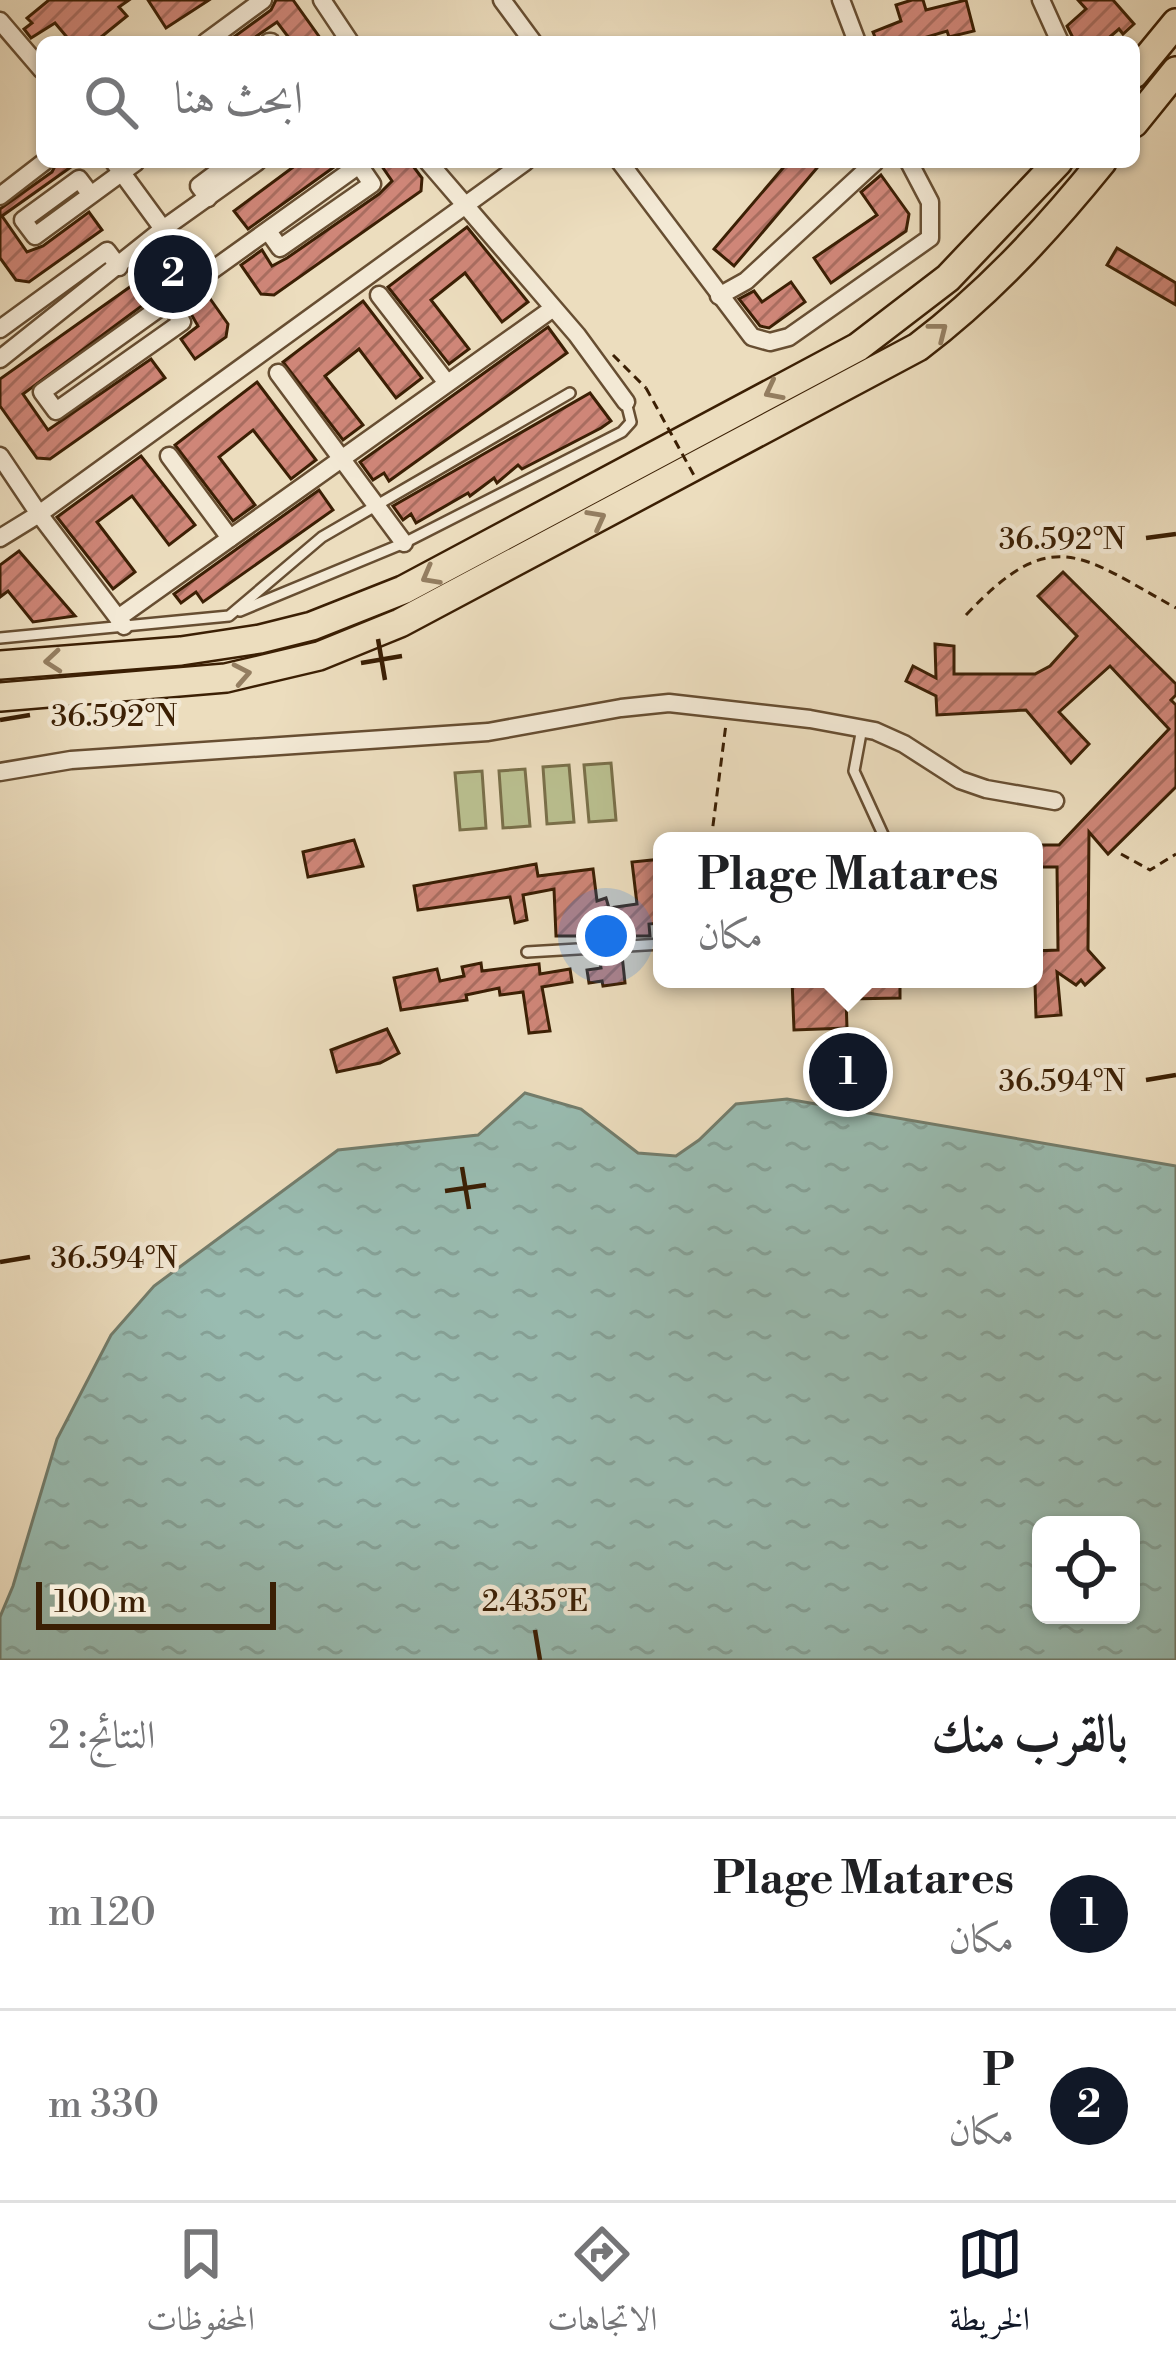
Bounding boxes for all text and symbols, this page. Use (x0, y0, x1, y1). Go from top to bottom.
search box (36, 36, 1140, 168)
icon: search (78, 69, 144, 135)
text: ابحث هنا (174, 71, 303, 128)
pin: 2 (134, 229, 212, 319)
one-way arrow (926, 324, 947, 346)
one-way arrow (764, 377, 785, 401)
one-way arrow (585, 510, 606, 533)
text: 36.592°N (999, 521, 1125, 559)
one-way arrow (421, 562, 442, 585)
one-way arrow (43, 648, 62, 674)
one-way arrow (231, 662, 251, 688)
text: 36.592°N (51, 698, 177, 736)
popup (653, 832, 1043, 988)
text: Plage Matares (698, 847, 998, 904)
your location (576, 906, 636, 966)
text: مكان (698, 912, 763, 961)
pin: 1 (809, 1027, 887, 1117)
text: 36.594°N (998, 1063, 1126, 1101)
text: 36.594°N (50, 1240, 178, 1278)
map controls (1032, 1516, 1140, 1624)
button: locate (1032, 1516, 1140, 1624)
scale bar (36, 1576, 276, 1629)
text: 100 m (54, 1582, 147, 1623)
text: 2.435°E (482, 1583, 588, 1621)
text: بالقرب منك (931, 1704, 1128, 1768)
text: النتائج: 2 (48, 1712, 156, 1761)
text: Plage Matares (713, 1851, 1014, 1908)
text: 120 m (48, 1889, 156, 1938)
text: 1 (1080, 1889, 1098, 1938)
text: مكان (949, 1916, 1014, 1965)
text: P (982, 2043, 1014, 2100)
text: 330 m (48, 2081, 159, 2130)
text: 2 (1077, 2081, 1101, 2130)
text: مكان (949, 2108, 1014, 2157)
tab: المحفوظات (146, 2221, 255, 2351)
tab: الاتجاهات (547, 2221, 657, 2351)
tab: الخريطة (950, 2221, 1030, 2351)

